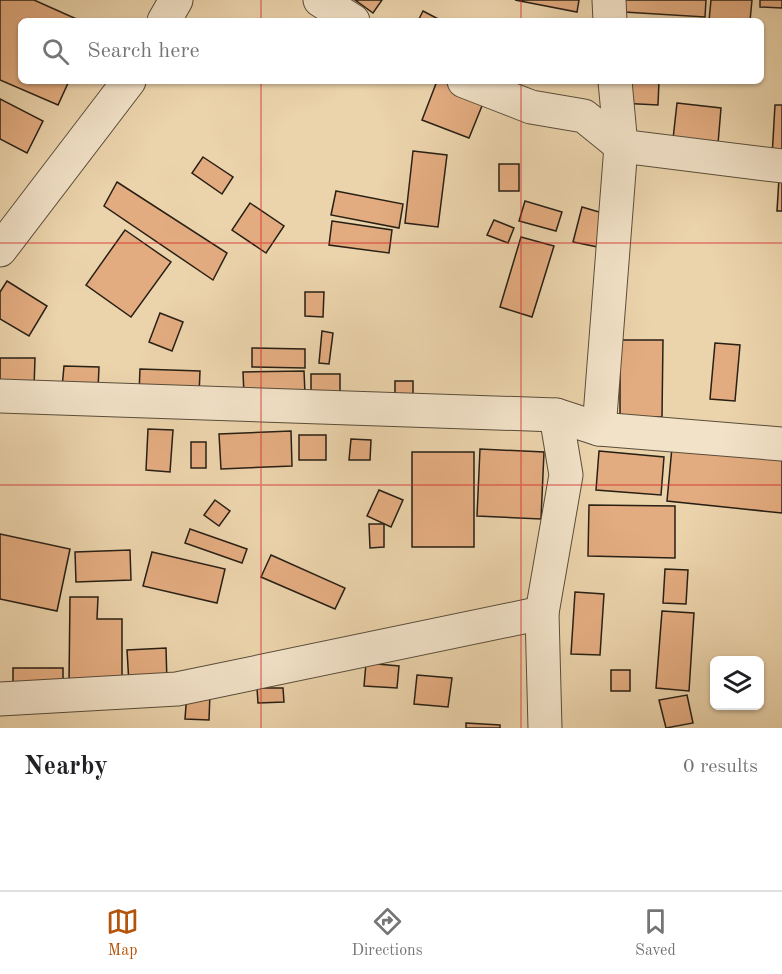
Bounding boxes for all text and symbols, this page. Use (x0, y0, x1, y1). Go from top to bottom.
search box (18, 18, 764, 84)
icon: search (39, 35, 72, 68)
text: Search here (87, 40, 200, 62)
map controls (710, 656, 764, 710)
button: layers (710, 656, 764, 710)
text: Nearby (24, 754, 108, 780)
text: 0 results (683, 757, 758, 777)
tab: Map (106, 905, 139, 961)
tab: Directions (352, 905, 423, 961)
tab: Saved (635, 905, 676, 961)

